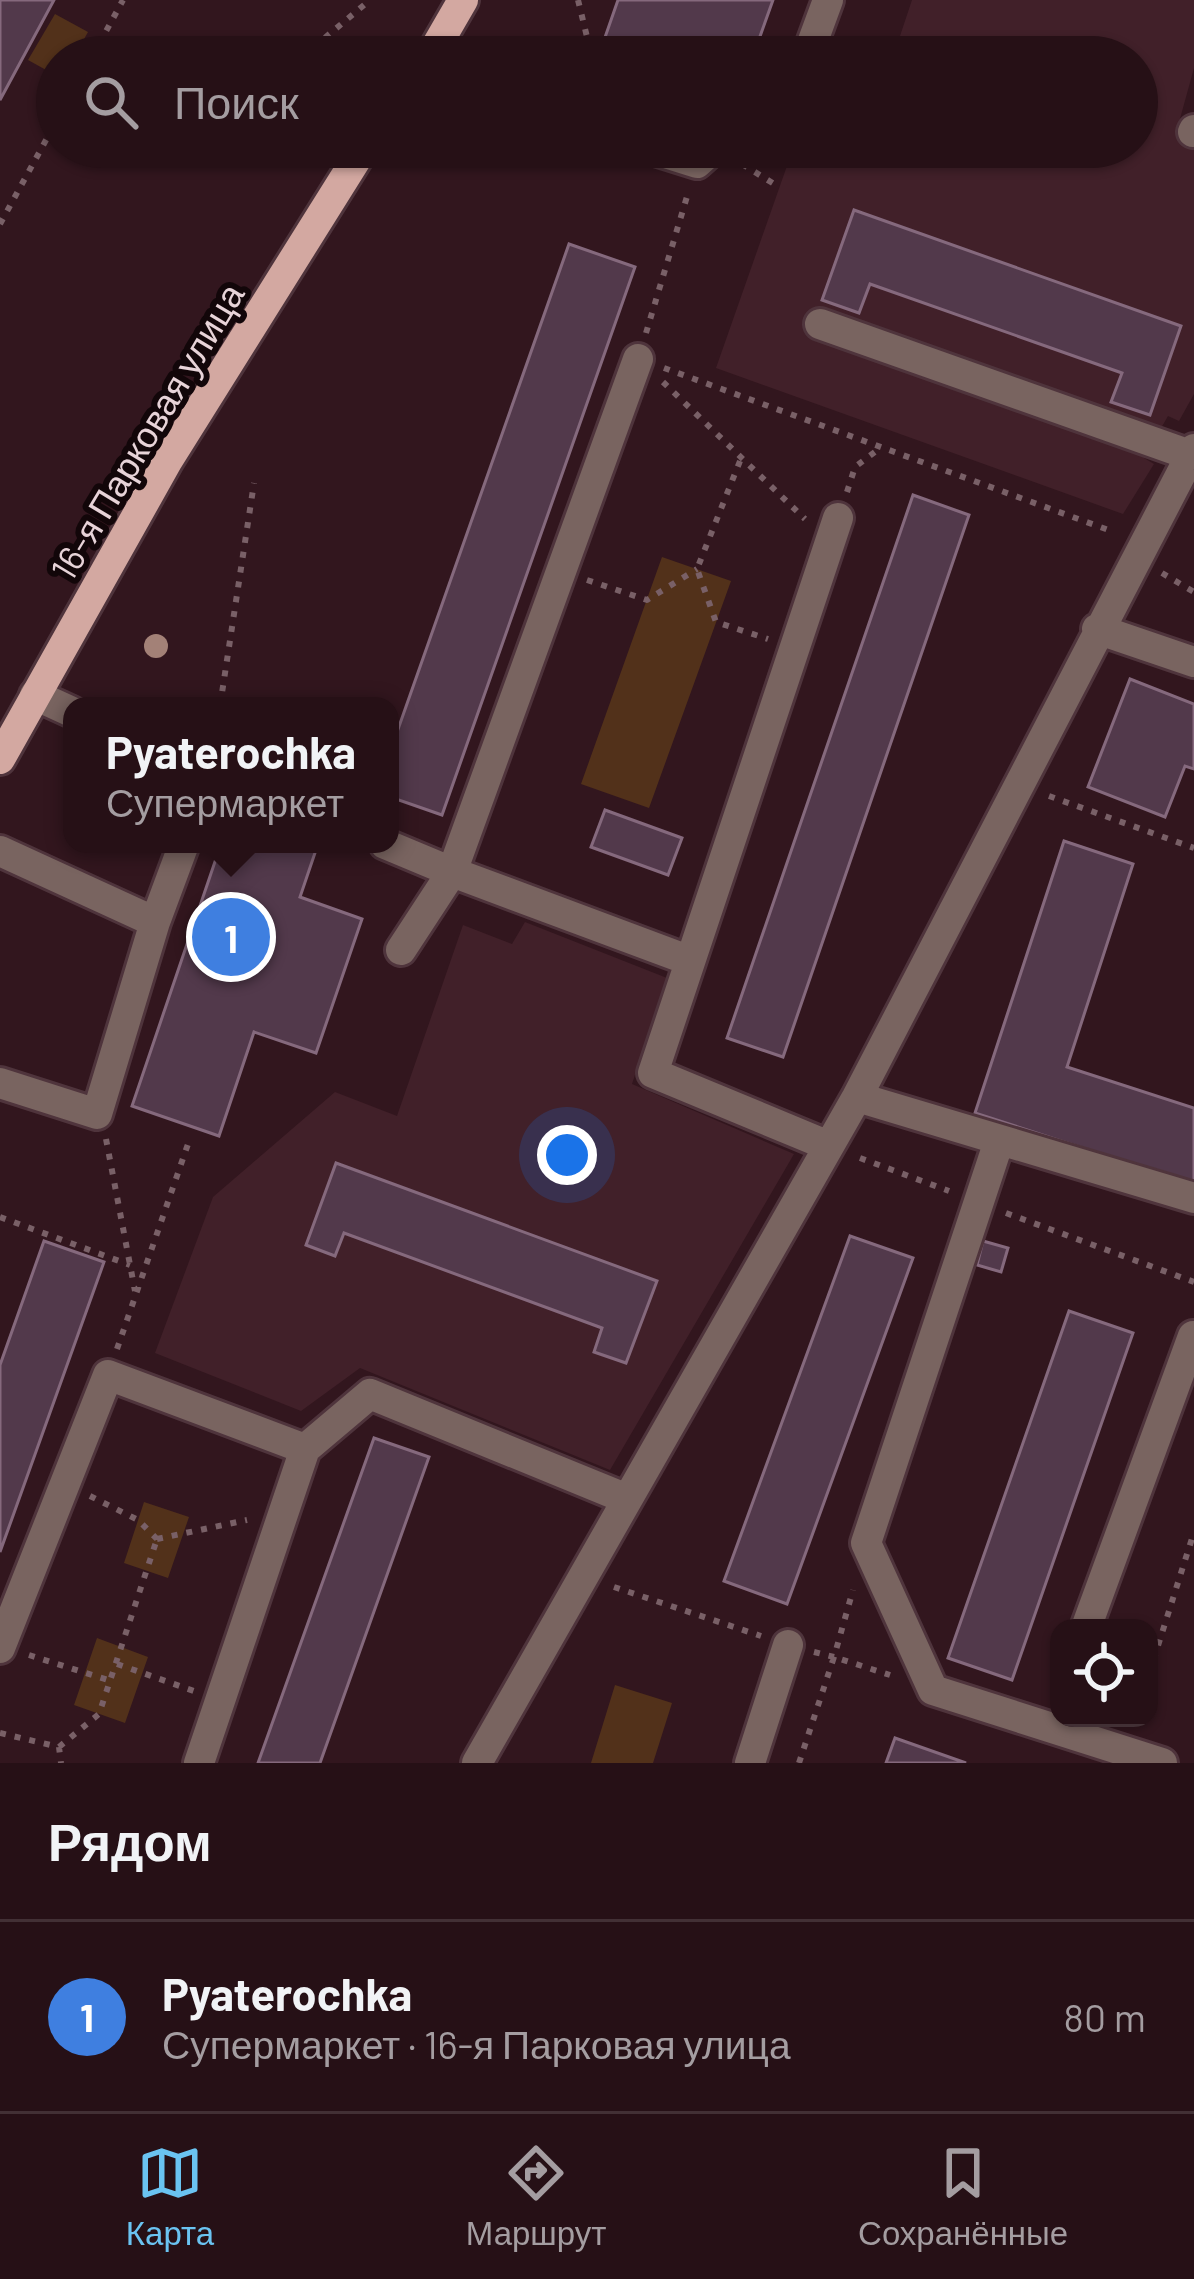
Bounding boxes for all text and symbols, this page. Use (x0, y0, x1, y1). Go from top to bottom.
search box (36, 36, 1158, 168)
icon: search (78, 69, 144, 135)
text: Поиск (174, 74, 299, 128)
street label: 16-я Парковая улица (40, 274, 253, 588)
popup (63, 697, 399, 853)
text: Pyaterochka (106, 724, 356, 778)
text: Супермаркет (106, 778, 344, 825)
pin: 1 (192, 892, 270, 982)
your location (537, 1125, 597, 1185)
map controls (1050, 1619, 1158, 1727)
button: locate (1050, 1619, 1158, 1727)
text: Рядом (48, 1810, 212, 1871)
text: Pyaterochka (162, 1966, 412, 2020)
text: 1 (80, 1993, 94, 2040)
text: 80 m (1064, 1993, 1146, 2040)
text: Супермаркет · 16-я Парковая улица (162, 2020, 791, 2067)
tab: Карта (126, 2140, 214, 2253)
tab: Маршрут (466, 2140, 606, 2253)
tab: Сохранённые (858, 2140, 1068, 2253)

